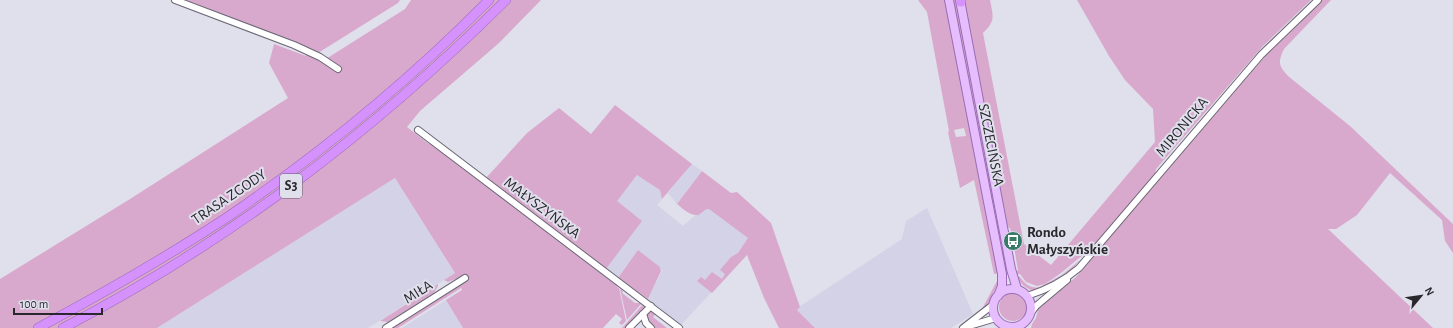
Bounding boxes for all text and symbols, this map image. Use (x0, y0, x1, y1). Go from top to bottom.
street label: MIRONICKA (1153, 94, 1211, 159)
street label: SZCZECIŃSKA (976, 102, 1008, 188)
street label: TRASA ZGODY (189, 167, 269, 227)
street label: MAŁYSZYŃSKA (501, 173, 584, 242)
road number: S3 (280, 174, 302, 198)
place label: Rondo Małyszyńskie (1027, 225, 1108, 257)
bus stop icon: Rondo Małyszyńskie (1002, 230, 1024, 252)
north arrow (1401, 276, 1441, 316)
street label: MIŁA (401, 277, 435, 307)
text: N (1423, 285, 1436, 297)
scale bar (14, 290, 102, 316)
text: 100 m (20, 298, 48, 310)

